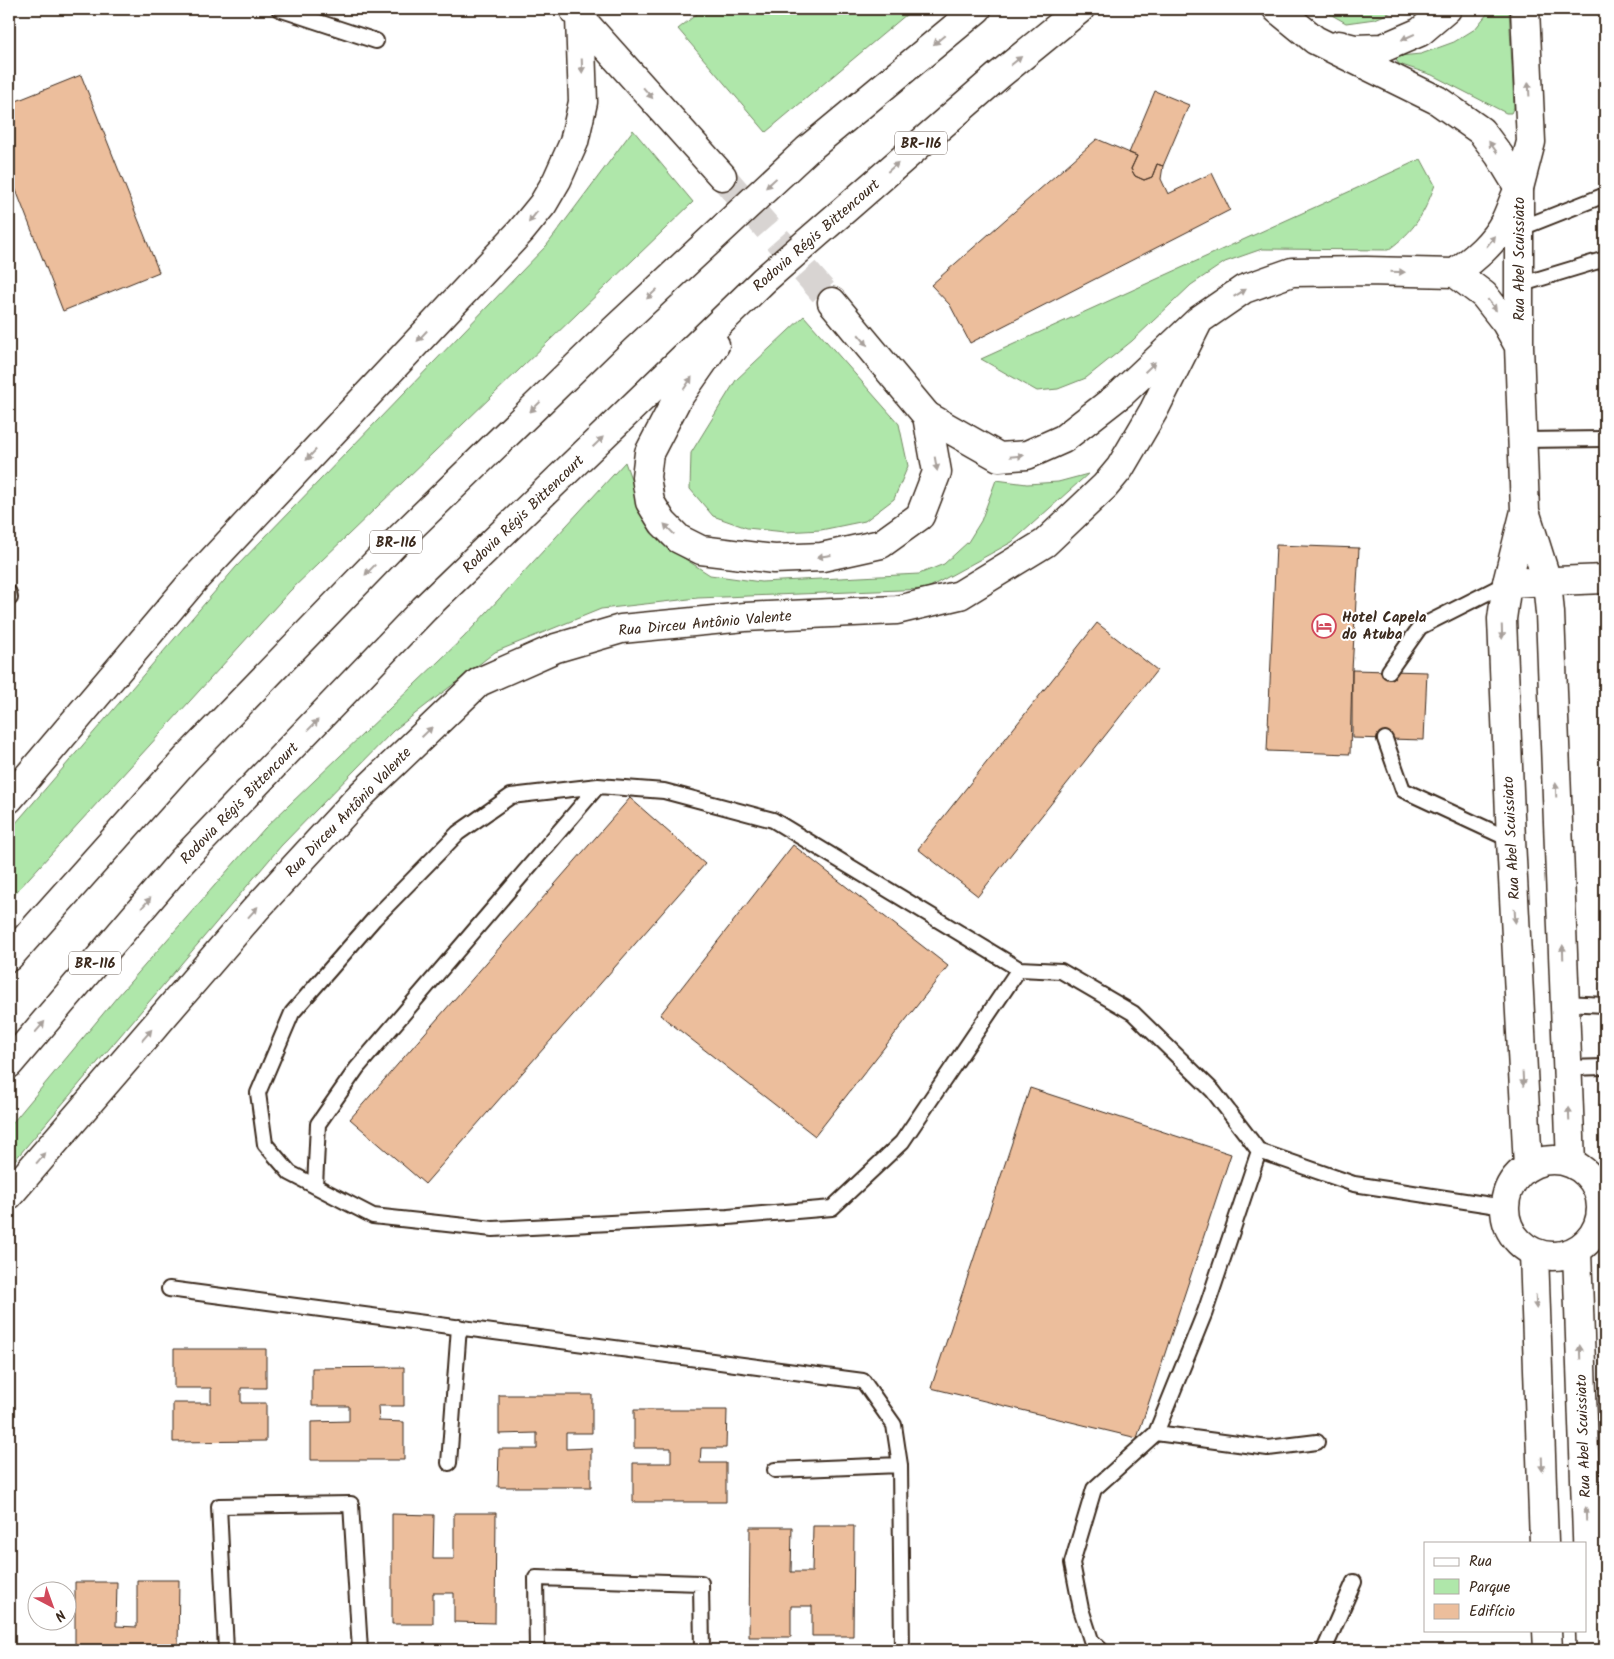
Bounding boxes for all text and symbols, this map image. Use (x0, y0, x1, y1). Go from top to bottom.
one-way arrow (1401, 33, 1415, 41)
one-way arrow (933, 34, 946, 45)
one-way arrow (1009, 56, 1022, 67)
one-way arrow (578, 59, 586, 75)
one-way arrow (1524, 81, 1532, 97)
one-way arrow (642, 86, 653, 99)
road number: BR-116 (895, 132, 947, 154)
one-way arrow (1488, 140, 1498, 154)
one-way arrow (887, 161, 899, 173)
street label: Rodovia Régis Bittencourt (748, 173, 886, 298)
one-way arrow (765, 177, 777, 189)
street label: Rua Abel Scuissiato (1508, 197, 1532, 321)
one-way arrow (527, 210, 538, 223)
one-way arrow (1485, 234, 1496, 247)
one-way arrow (1390, 268, 1406, 276)
one-way arrow (647, 288, 659, 300)
one-way arrow (1233, 288, 1246, 297)
one-way arrow (1487, 298, 1498, 311)
one-way arrow (416, 330, 428, 342)
one-way arrow (857, 333, 868, 346)
one-way arrow (1143, 361, 1155, 373)
one-way arrow (683, 377, 693, 390)
one-way arrow (530, 401, 542, 413)
one-way arrow (592, 436, 604, 448)
one-way arrow (305, 448, 317, 460)
street label: Rodovia Régis Bittencourt (457, 450, 590, 580)
one-way arrow (1009, 451, 1025, 459)
one-way arrow (932, 456, 940, 472)
one-way arrow (663, 523, 675, 535)
road number: BR-116 (370, 530, 422, 554)
one-way arrow (815, 552, 831, 560)
one-way arrow (364, 564, 376, 576)
street label: Rua Dirceu Antônio Valente (617, 604, 793, 644)
place label: Hotel Capela do Atuba (1342, 606, 1427, 647)
hotel icon: Hotel Capela do Atuba (1311, 613, 1337, 639)
one-way arrow (1499, 624, 1507, 640)
one-way arrow (307, 720, 319, 732)
one-way arrow (420, 727, 432, 739)
street label: Rodovia Régis Bittencourt (175, 737, 305, 870)
street label: Rua Dirceu Antônio Valente (280, 742, 418, 884)
street label: Rua Abel Scuissiato (1497, 775, 1527, 900)
one-way arrow (1552, 781, 1560, 797)
one-way arrow (140, 898, 152, 910)
one-way arrow (247, 907, 259, 919)
one-way arrow (1511, 909, 1519, 925)
one-way arrow (1558, 944, 1566, 960)
road number: BR-116 (69, 951, 121, 974)
one-way arrow (35, 1020, 46, 1033)
one-way arrow (141, 1030, 153, 1042)
one-way arrow (1520, 1071, 1528, 1087)
one-way arrow (1565, 1106, 1573, 1122)
one-way arrow (35, 1152, 46, 1165)
one-way arrow (1532, 1294, 1540, 1310)
one-way arrow (1576, 1343, 1584, 1359)
street label: Rua Abel Scuissiato (1570, 1373, 1598, 1498)
one-way arrow (1538, 1457, 1546, 1473)
one-way arrow (1582, 1506, 1590, 1522)
legend (1424, 1542, 1586, 1632)
text: Rua (1469, 1550, 1492, 1574)
text: Parque (1469, 1576, 1510, 1600)
north arrow (28, 1582, 78, 1632)
text: Edifício (1469, 1600, 1515, 1624)
text: N (49, 1604, 70, 1626)

